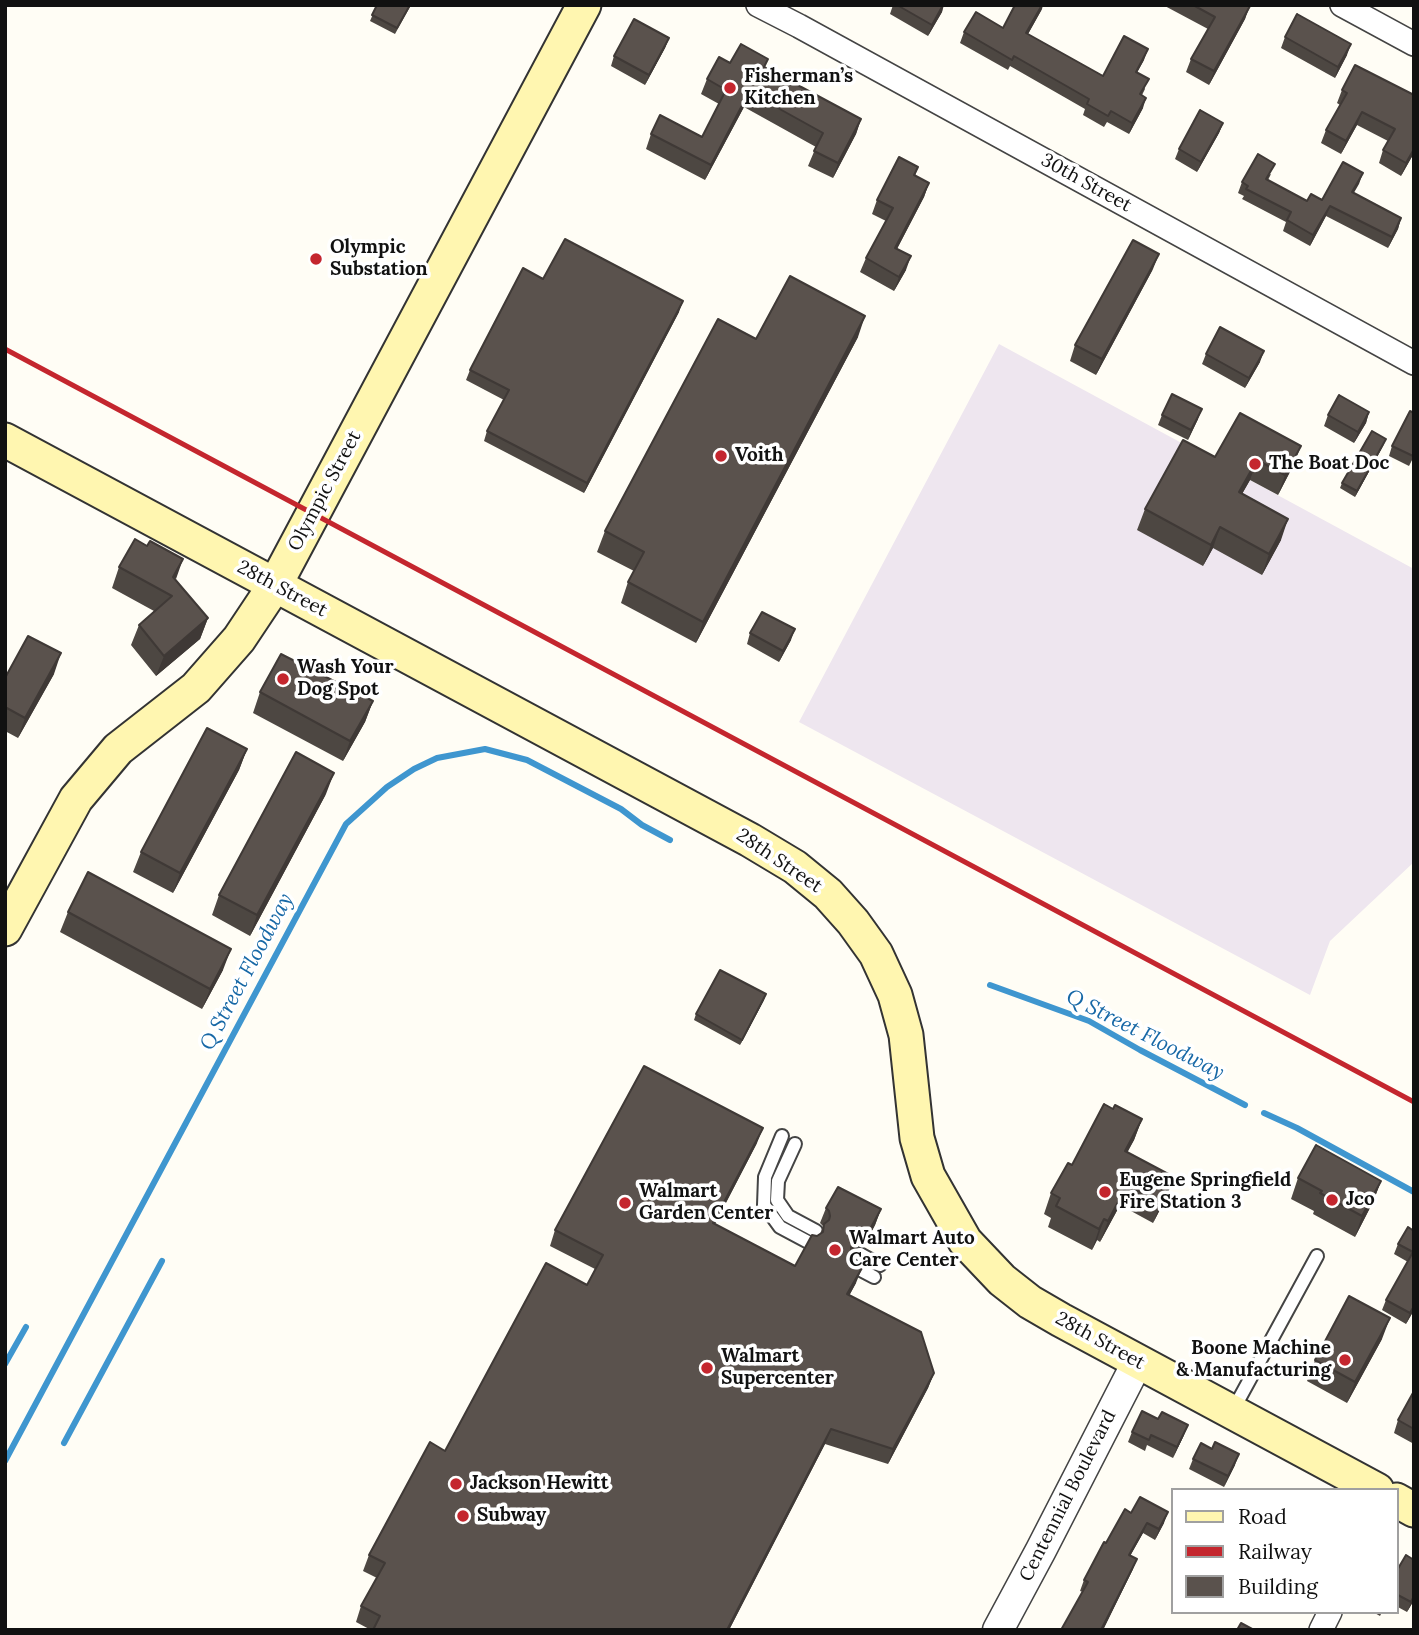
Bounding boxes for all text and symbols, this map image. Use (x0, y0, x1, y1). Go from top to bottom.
place label: Fisherman’s Kitchen (744, 66, 853, 110)
marker: Fisherman’s Kitchen (722, 80, 738, 96)
street label: 30th Street (1037, 149, 1135, 217)
place label: Olympic Substation (330, 237, 428, 281)
marker: Olympic Substation (308, 251, 324, 267)
street label: Olympic Street (284, 427, 366, 555)
place label: Voith (735, 445, 783, 467)
marker: Voith (713, 448, 729, 464)
place label: The Boat Doc (1269, 453, 1389, 475)
marker: The Boat Doc (1247, 456, 1263, 472)
street label: 28th Street (233, 556, 331, 622)
place label: Wash Your Dog Spot (297, 657, 394, 701)
marker: Wash Your Dog Spot (275, 671, 291, 687)
street label: 28th Street (732, 824, 826, 898)
water label: Q Street Floodway (195, 889, 299, 1055)
water label: Q Street Floodway (1062, 984, 1228, 1086)
place label: Eugene Springfield Fire Station 3 (1119, 1170, 1291, 1214)
place label: Walmart Garden Center (639, 1181, 773, 1225)
marker: Eugene Springfield Fire Station 3 (1097, 1184, 1113, 1200)
place label: Jco (1346, 1189, 1375, 1211)
marker: Jco (1324, 1192, 1340, 1208)
marker: Walmart Garden Center (617, 1195, 633, 1211)
place label: Walmart Auto Care Center (849, 1228, 975, 1272)
marker: Walmart Auto Care Center (827, 1242, 843, 1258)
street label: 28th Street (1051, 1307, 1149, 1375)
place label: Boone Machine & Manufacturing (1176, 1338, 1331, 1382)
place label: Walmart Supercenter (721, 1346, 834, 1390)
marker: Boone Machine & Manufacturing (1337, 1352, 1353, 1368)
marker: Walmart Supercenter (699, 1360, 715, 1376)
street label: Centennial Boulevard (1015, 1407, 1121, 1585)
place label: Jackson Hewitt (470, 1473, 608, 1495)
marker: Jackson Hewitt (448, 1476, 464, 1492)
legend (1170, 1488, 1398, 1614)
text: Road (1238, 1503, 1287, 1530)
place label: Subway (477, 1505, 546, 1527)
marker: Subway (455, 1508, 471, 1524)
text: Railway (1238, 1538, 1312, 1565)
text: Building (1238, 1573, 1318, 1600)

